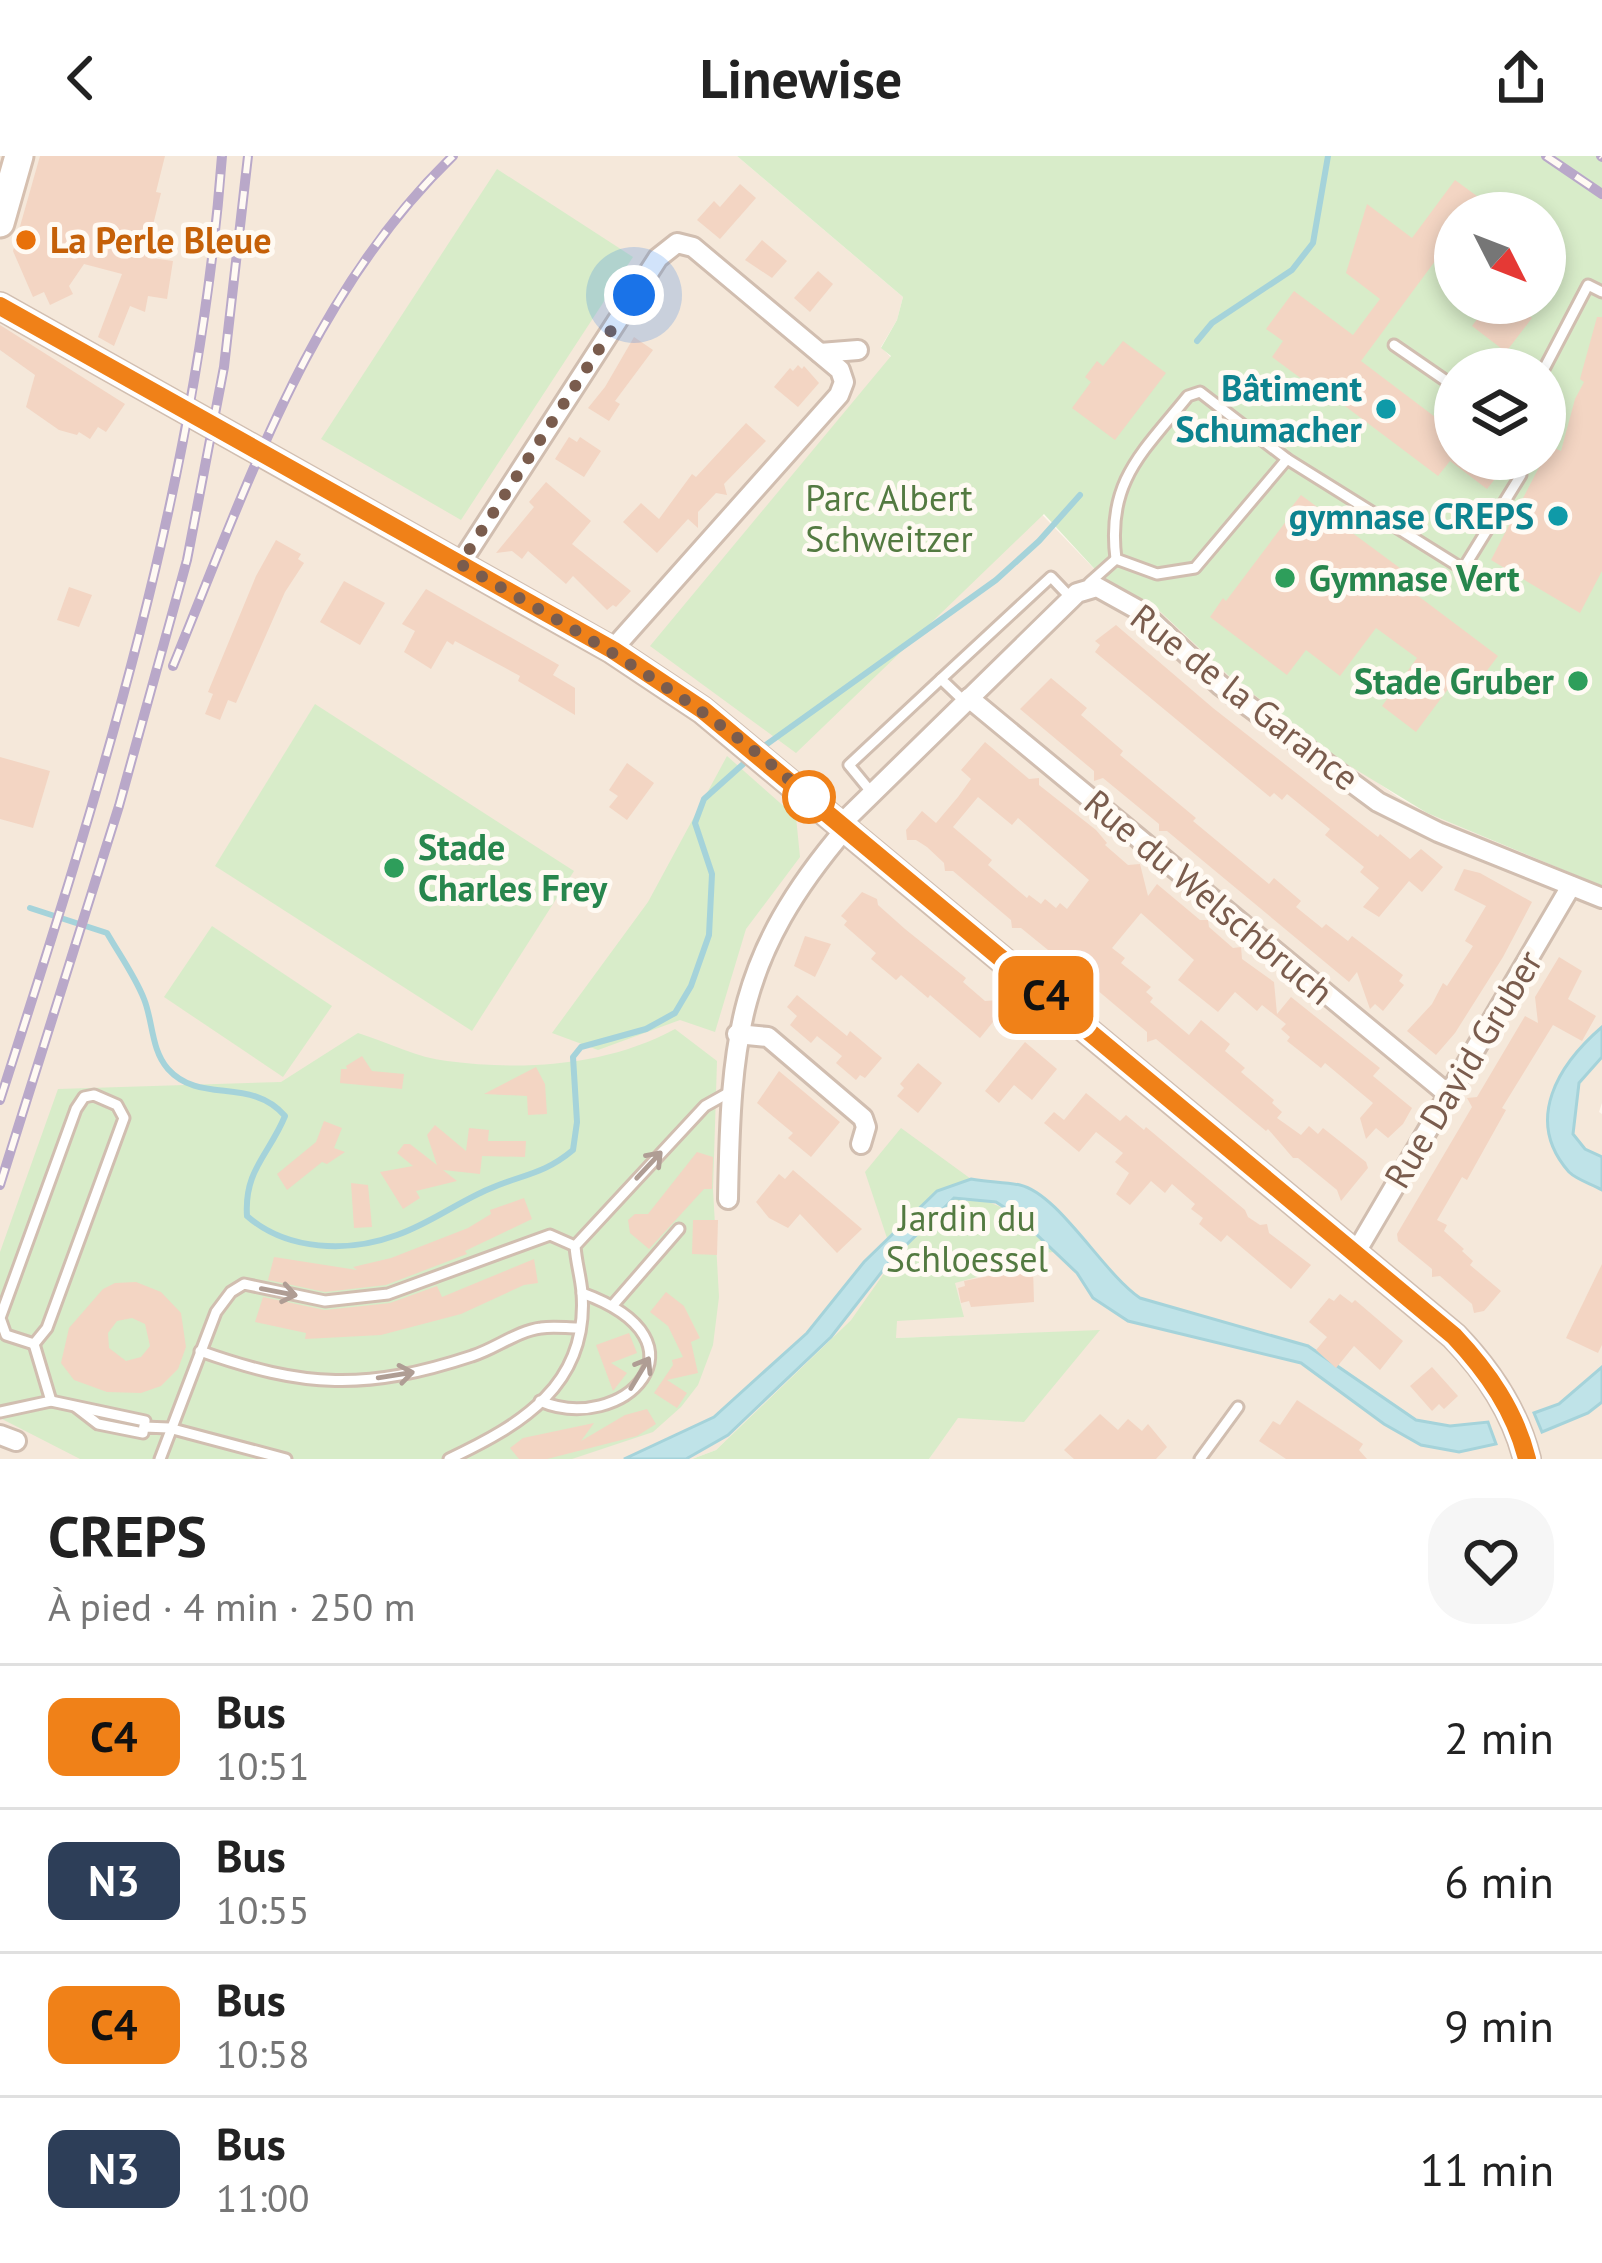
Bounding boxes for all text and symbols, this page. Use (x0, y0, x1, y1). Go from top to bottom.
text: Linewise (700, 43, 902, 113)
icon: back (48, 45, 114, 111)
icon: share (1488, 45, 1554, 111)
north arrow (1434, 192, 1566, 324)
map controls (1434, 192, 1566, 480)
place label: La Perle Bleue (50, 216, 271, 263)
marker: La Perle Bleue (13, 227, 39, 253)
your location (604, 265, 664, 325)
button: layers (1434, 348, 1566, 480)
place label: Bâtiment Schumacher (1175, 364, 1362, 452)
marker: Bâtiment Schumacher (1373, 396, 1399, 422)
park label: Parc Albert Schweitzer (805, 474, 973, 562)
place label: gymnase CREPS (1289, 492, 1534, 539)
marker: gymnase CREPS (1545, 503, 1571, 529)
place label: Gymnase Vert (1309, 554, 1520, 601)
marker: Gymnase Vert (1272, 565, 1298, 591)
street label: Rue de la Garance (1122, 593, 1369, 800)
place label: Stade Gruber (1354, 657, 1554, 704)
marker: Stade Gruber (1565, 668, 1591, 694)
unlabelled marker (784, 772, 834, 822)
street label: Rue du Welschbruch (1075, 779, 1344, 1015)
place label: Stade Charles Frey (418, 823, 608, 911)
marker: Stade Charles Frey (381, 855, 407, 881)
street label: Rue David Gruber (1373, 941, 1552, 1196)
line badge: C4 (992, 956, 1100, 1034)
text: C4 (1022, 967, 1070, 1022)
one-way arrow (635, 1151, 663, 1181)
park label: Jardin du Schloessel (886, 1194, 1049, 1282)
one-way arrow (258, 1282, 297, 1304)
one-way arrow (629, 1357, 653, 1391)
one-way arrow (376, 1363, 415, 1386)
button: heart (1428, 1498, 1554, 1624)
text: CREPS (48, 1499, 207, 1573)
text: À pied · 4 min · 250 m (48, 1581, 415, 1632)
text: Bus (216, 1682, 286, 1740)
text: 2 min (1444, 1708, 1554, 1766)
text: C4 (90, 1709, 138, 1764)
text: 10:51 (216, 1740, 310, 1791)
text: Bus (216, 1826, 286, 1884)
text: 6 min (1444, 1852, 1554, 1910)
text: N3 (88, 1853, 140, 1908)
text: 10:55 (216, 1884, 310, 1935)
text: Bus (216, 1970, 286, 2028)
text: 9 min (1444, 1996, 1554, 2054)
text: C4 (90, 1997, 138, 2052)
text: 10:58 (216, 2028, 310, 2079)
text: Bus (216, 2114, 286, 2172)
text: 11 min (1420, 2140, 1554, 2198)
text: N3 (88, 2141, 140, 2196)
text: 11:00 (216, 2172, 310, 2223)

